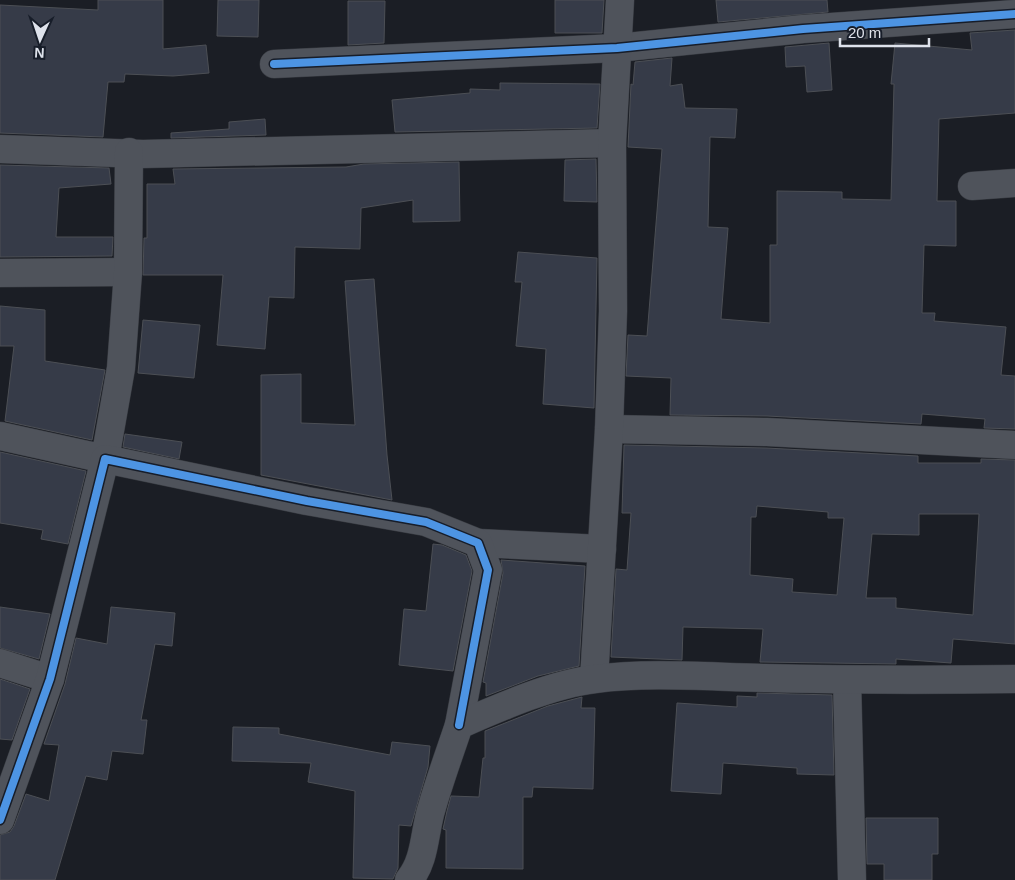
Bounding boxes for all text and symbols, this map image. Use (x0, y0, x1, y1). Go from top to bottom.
north arrow (15, 15, 65, 65)
scale bar (840, 15, 929, 47)
text: 20 m (848, 24, 881, 41)
text: N (34, 45, 45, 61)

